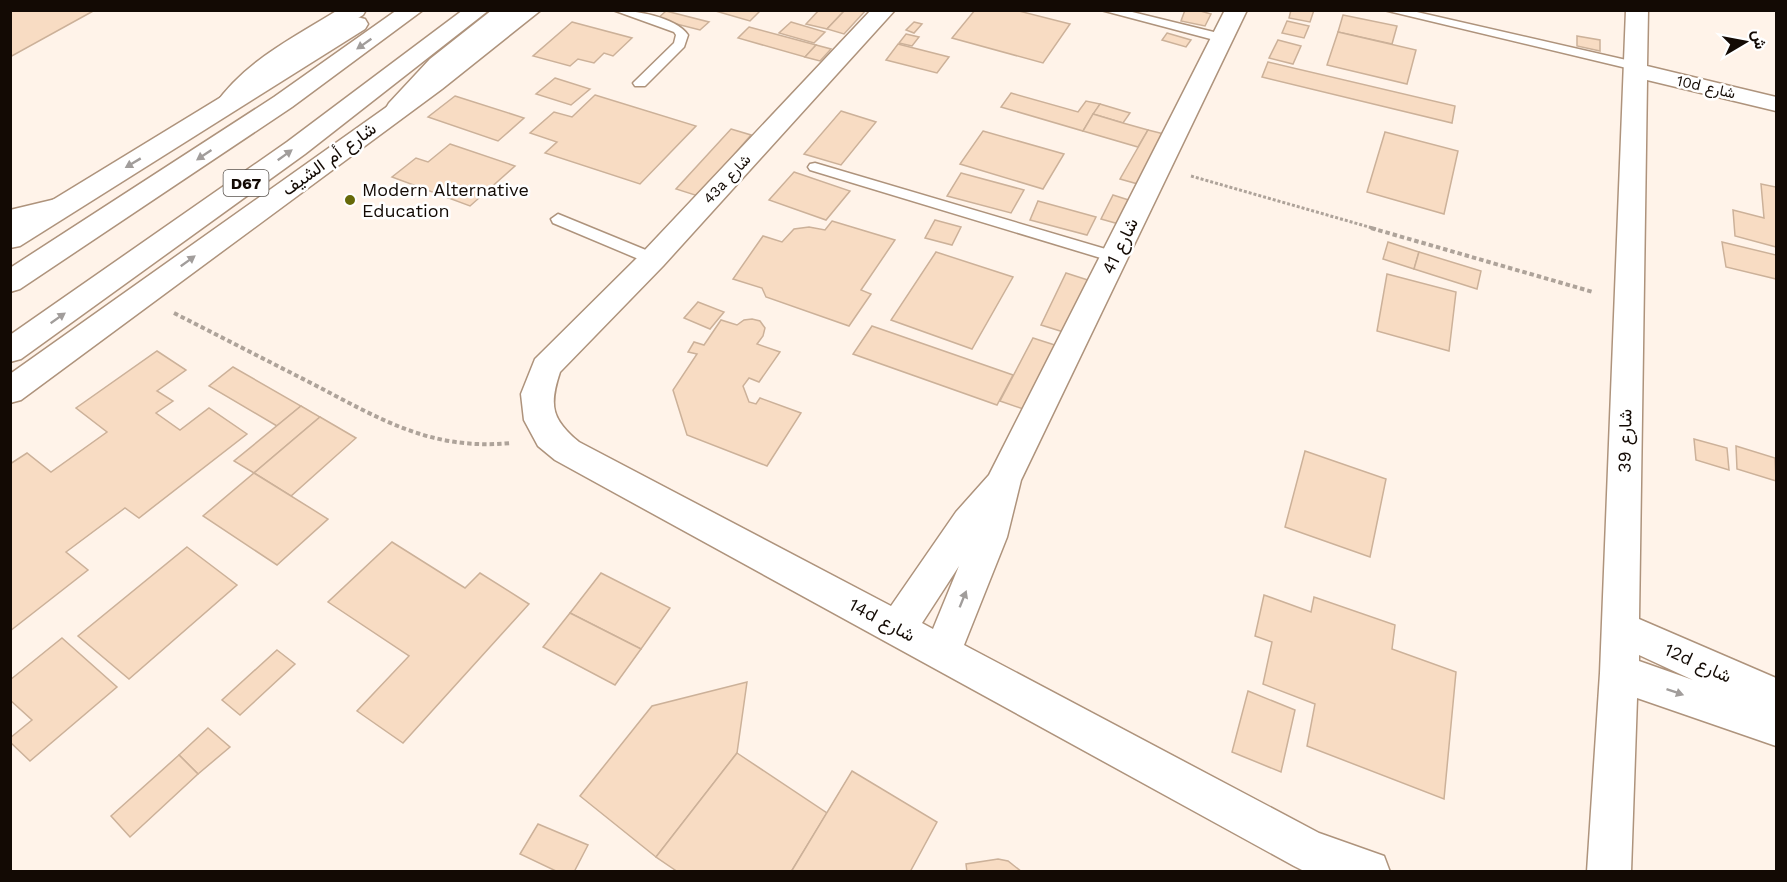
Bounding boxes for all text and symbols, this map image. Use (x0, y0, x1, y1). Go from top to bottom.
north arrow (1715, 12, 1775, 72)
text: ش (1748, 28, 1770, 51)
one-way arrow (357, 38, 373, 50)
street label: 10d شارع (1674, 71, 1737, 104)
street label: شارع أم الشيف (278, 117, 381, 201)
one-way arrow (196, 149, 212, 161)
one-way arrow (277, 149, 293, 161)
street label: 43a شارع (699, 150, 756, 209)
one-way arrow (125, 157, 141, 168)
road number: D67 (224, 170, 268, 196)
place label: Modern Alternative Education (362, 179, 529, 221)
marker: Modern Alternative Education (343, 193, 357, 207)
street label: شارع 41 (1097, 214, 1144, 278)
one-way arrow (180, 255, 196, 267)
one-way arrow (50, 312, 66, 324)
street label: شارع 39 (1613, 409, 1638, 473)
one-way arrow (958, 589, 968, 607)
street label: 14d شارع (845, 593, 919, 647)
street label: 12d شارع (1661, 638, 1735, 688)
one-way arrow (1666, 688, 1684, 698)

